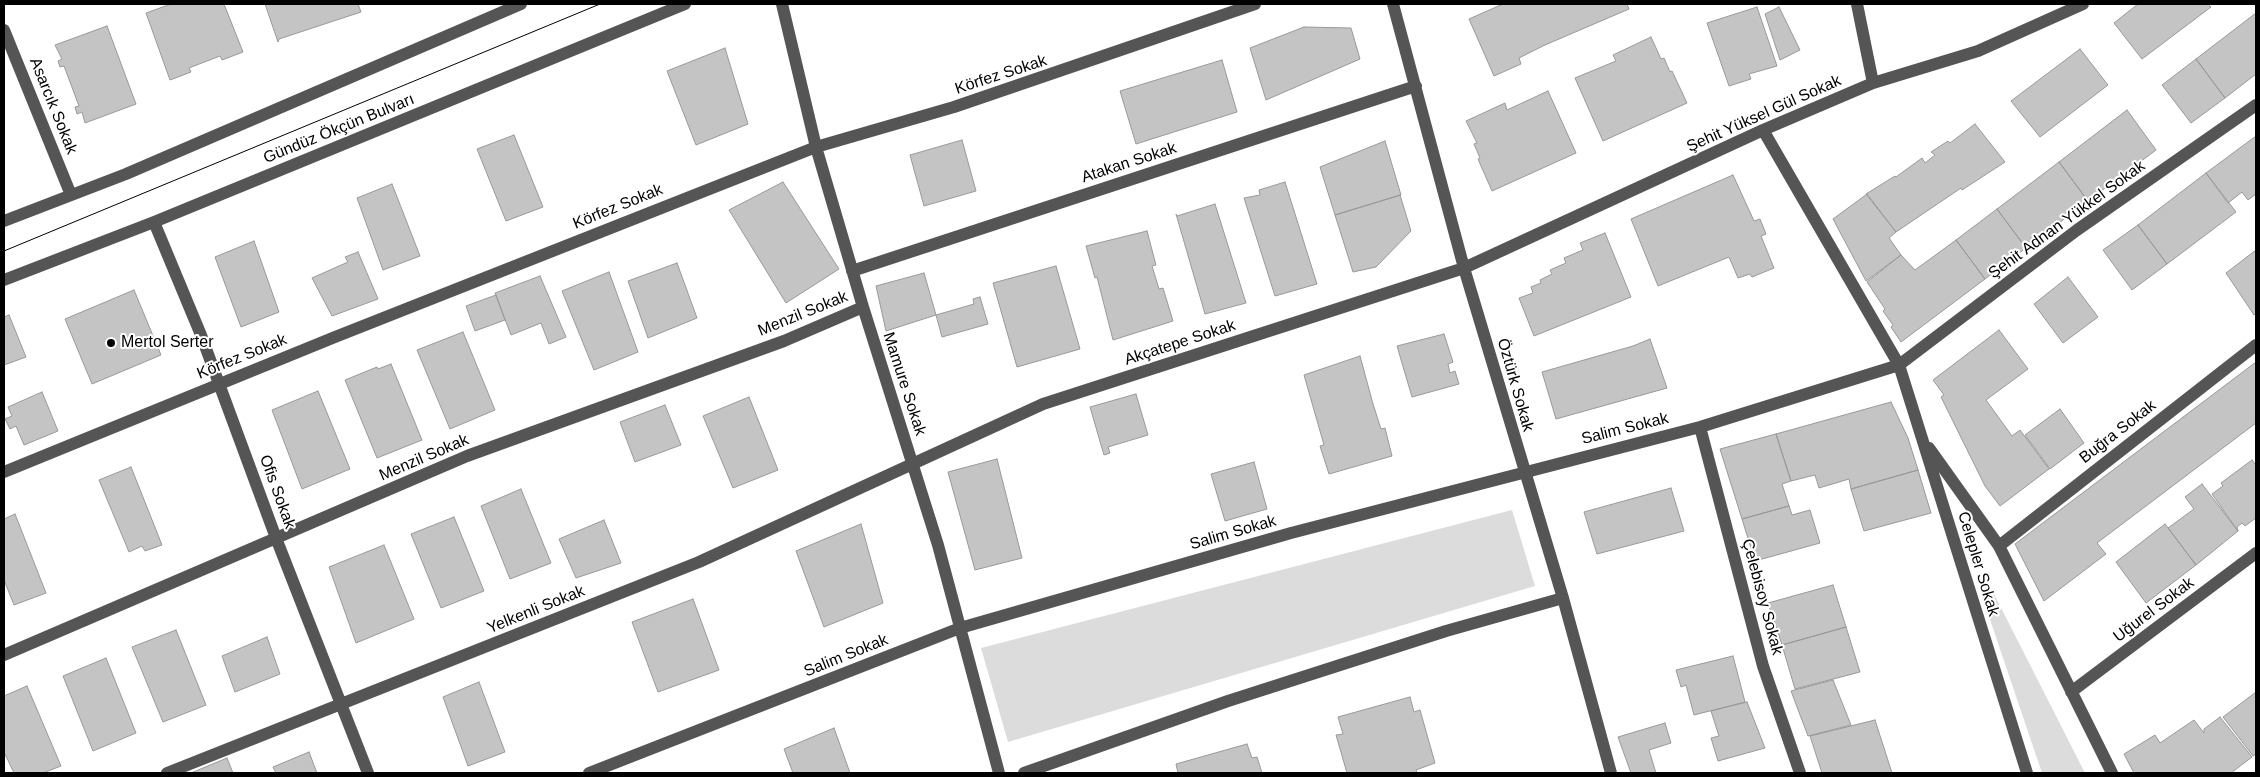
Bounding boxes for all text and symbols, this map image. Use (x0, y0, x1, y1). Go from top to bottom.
street label: Körfez Sokak (953, 51, 1049, 99)
street label: Asarcık Sokak (25, 55, 81, 157)
street label: Şehit Yüksel Gül Sokak (1684, 71, 1844, 157)
street label: Gündüz Ökçün Bulvarı (261, 90, 417, 168)
street label: Atakan Sokak (1079, 139, 1179, 187)
street label: Şehit Adnan Yükkel Sokak (1985, 157, 2149, 283)
street label: Körfez Sokak (570, 180, 666, 234)
street label: Menzil Sokak (755, 287, 851, 341)
street label: Akçatepe Sokak (1122, 316, 1238, 370)
street label: Körfez Sokak (194, 330, 290, 384)
street label: Mamure Sokak (878, 330, 930, 438)
place label: Mertol Serter (121, 333, 213, 353)
street label: Öztürk Sokak (1493, 336, 1537, 434)
marker: Mertol Serter (105, 337, 117, 349)
street label: Buğra Sokak (2076, 396, 2160, 468)
street label: Salim Sokak (1580, 409, 1670, 449)
street label: Menzil Sokak (376, 431, 472, 485)
street label: Ofis Sokak (255, 452, 299, 532)
street label: Celepler Sokak (1953, 509, 2003, 619)
street label: Salim Sokak (1188, 512, 1278, 554)
street label: Çelebisoy Sokak (1737, 537, 1787, 657)
street label: Uğurel Sokak (2110, 573, 2198, 647)
street label: Yelkenli Sokak (484, 582, 588, 638)
street label: Salim Sokak (801, 630, 891, 682)

